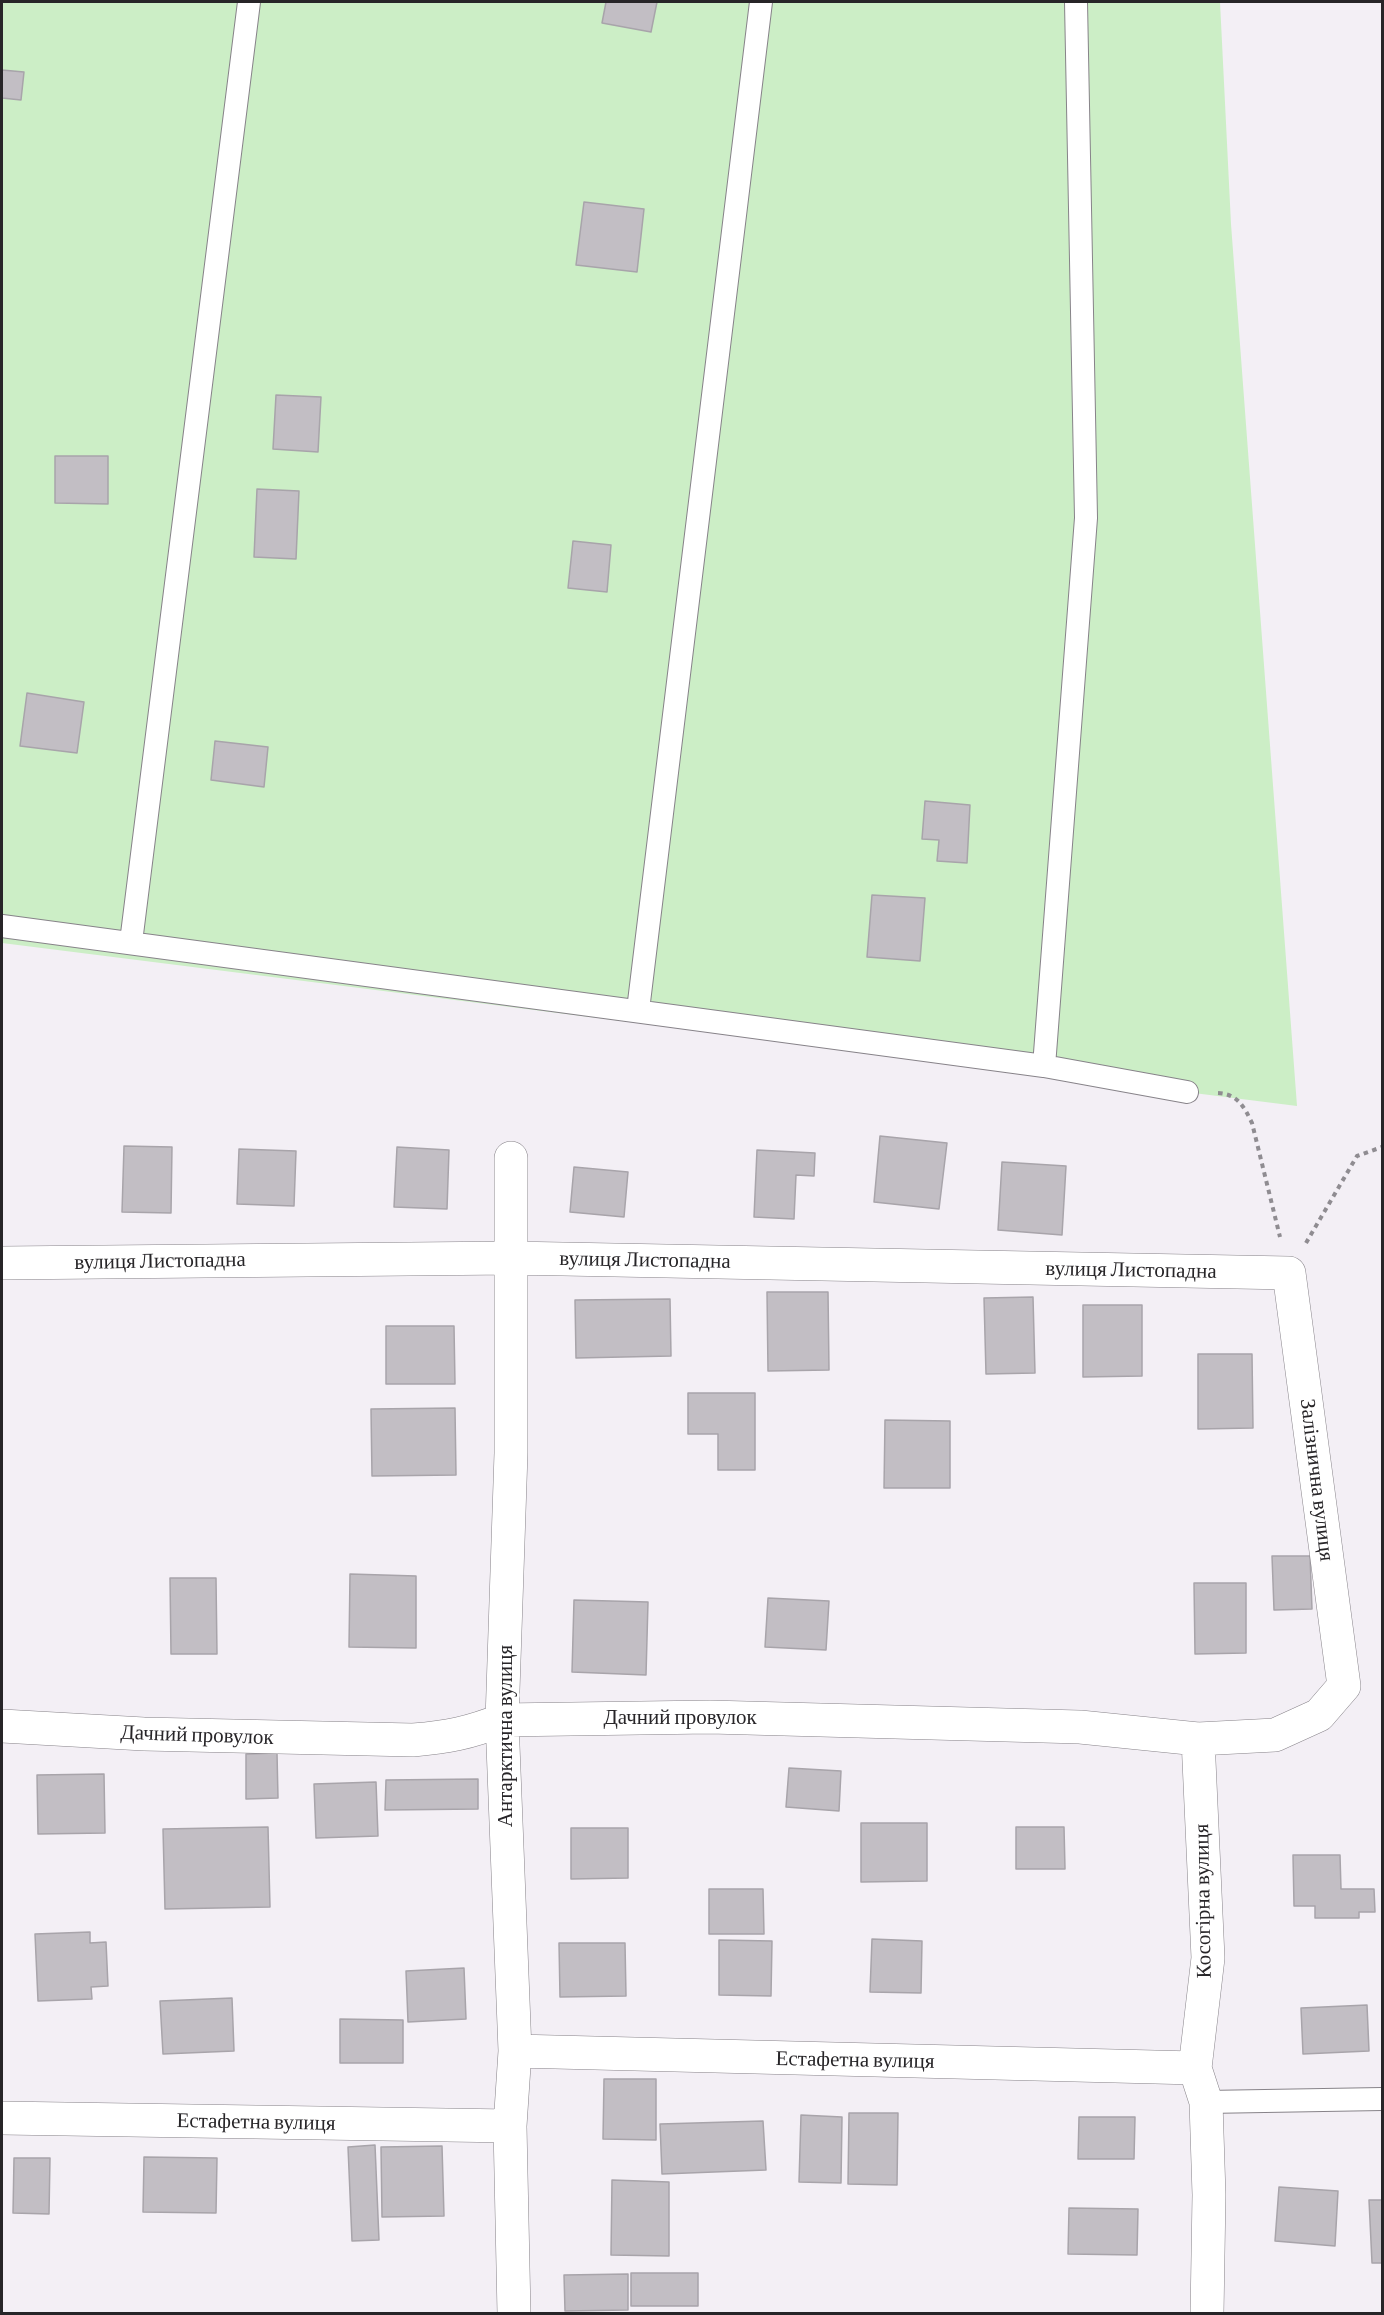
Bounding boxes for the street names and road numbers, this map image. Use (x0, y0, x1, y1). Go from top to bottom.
street label: вулиця Листопадна (559, 1246, 731, 1274)
street label: вулиця Листопадна (74, 1247, 246, 1275)
street label: вулиця Листопадна (1045, 1256, 1217, 1284)
street label: Залізнична вулиця (1295, 1397, 1339, 1563)
street label: Антарктична вулиця (493, 1645, 519, 1827)
street label: Дачний провулок (603, 1705, 757, 1731)
street label: Дачний провулок (120, 1720, 274, 1750)
street label: Косогірна вулиця (1189, 1823, 1217, 1979)
street label: Естафетна вулиця (775, 2046, 935, 2074)
street label: Естафетна вулиця (176, 2108, 336, 2136)

